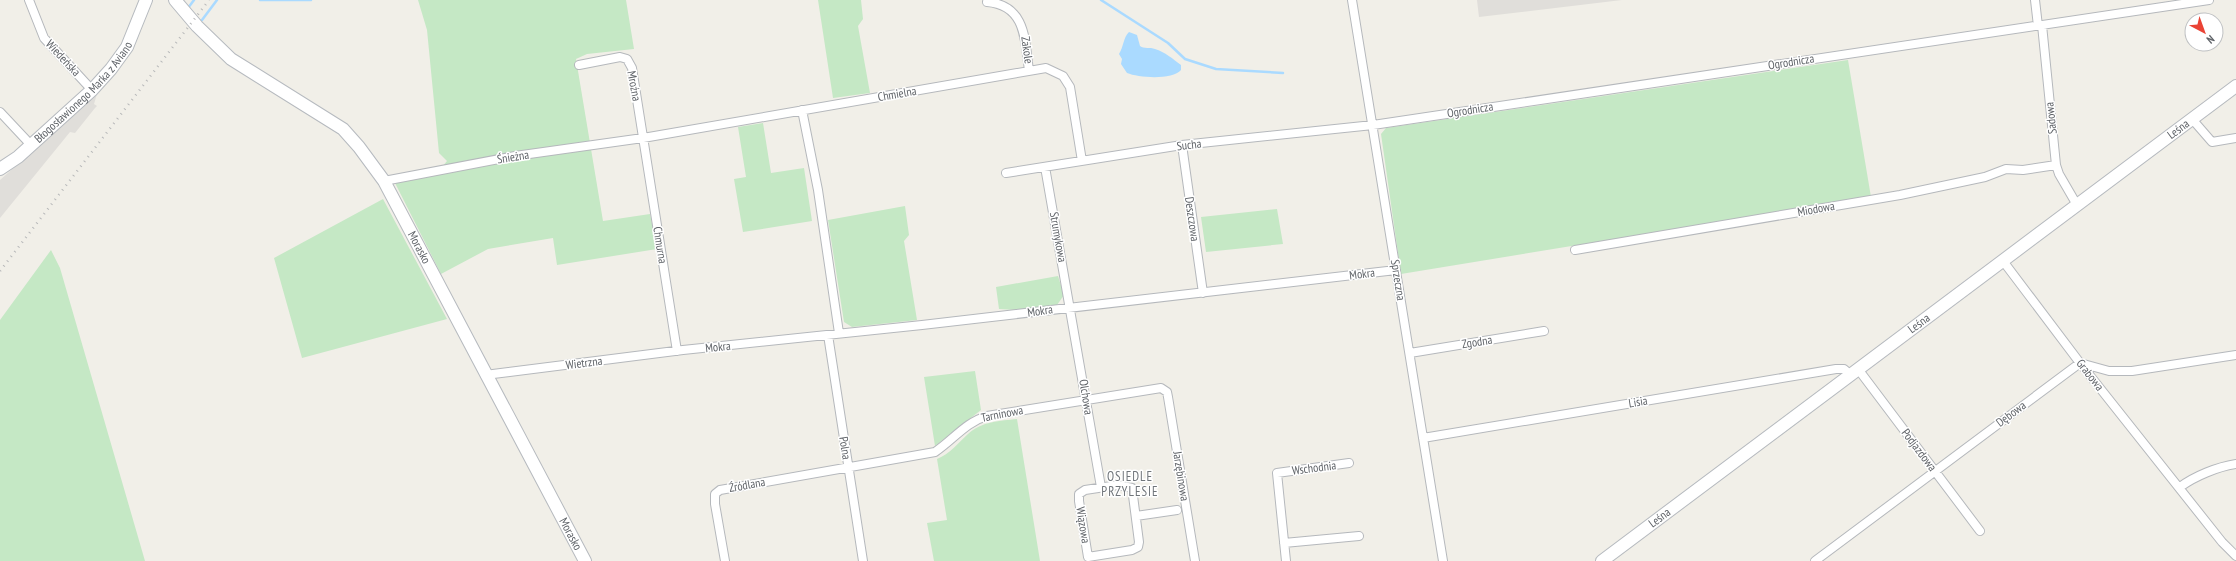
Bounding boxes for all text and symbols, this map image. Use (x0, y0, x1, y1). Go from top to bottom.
north arrow (2184, 12, 2224, 52)
text: N (2204, 32, 2217, 47)
street label: Zakole (1018, 35, 1037, 65)
street label: Wiedeńska (43, 36, 84, 79)
street label: Błogosławionego Marka z Aviano (31, 40, 135, 146)
street label: Ogrodnicza (1767, 50, 1815, 73)
street label: Mroźna (624, 70, 645, 102)
street label: Chmielna (876, 83, 918, 104)
street label: Ogrodnicza (1446, 98, 1494, 121)
street label: Sadowa (2041, 101, 2060, 135)
street label: Leśna (2164, 116, 2192, 142)
street label: Sucha (1176, 136, 1202, 153)
street label: Śnieżna (496, 147, 530, 166)
street label: Deszczowa (1182, 196, 1203, 242)
street label: Miodowa (1796, 198, 1836, 219)
street label: Strumykowa (1047, 211, 1070, 263)
street label: Chmurna (650, 225, 671, 265)
street label: Morasko (405, 228, 434, 266)
street label: Sprzeczna (1388, 258, 1409, 302)
street label: Mokra (1348, 264, 1376, 283)
street label: Mokra (1026, 301, 1054, 320)
street label: Leśna (1905, 310, 1933, 336)
street label: Zgodna (1461, 332, 1493, 351)
street label: Mokra (704, 338, 732, 355)
street label: Wietrzna (565, 353, 603, 372)
street label: Grabowa (2073, 356, 2108, 394)
street label: Olchowa (1076, 378, 1097, 416)
street label: Lisia (1627, 393, 1649, 410)
street label: Dębowa (1993, 397, 2029, 430)
street label: Tarninowa (980, 402, 1024, 425)
street label: Podjazdowa (1899, 426, 1940, 474)
street label: Polna (836, 435, 855, 461)
street label: Jarzębinowa (1170, 449, 1193, 502)
street label: Wschodnia (1291, 457, 1337, 478)
district label: OSIEDLE PRZYLESIE (1101, 468, 1159, 500)
street label: Źródlana (728, 474, 766, 495)
street label: Leśna (1645, 504, 1673, 530)
street label: Wiązowa (1073, 506, 1094, 544)
street label: Morasko (556, 515, 586, 553)

